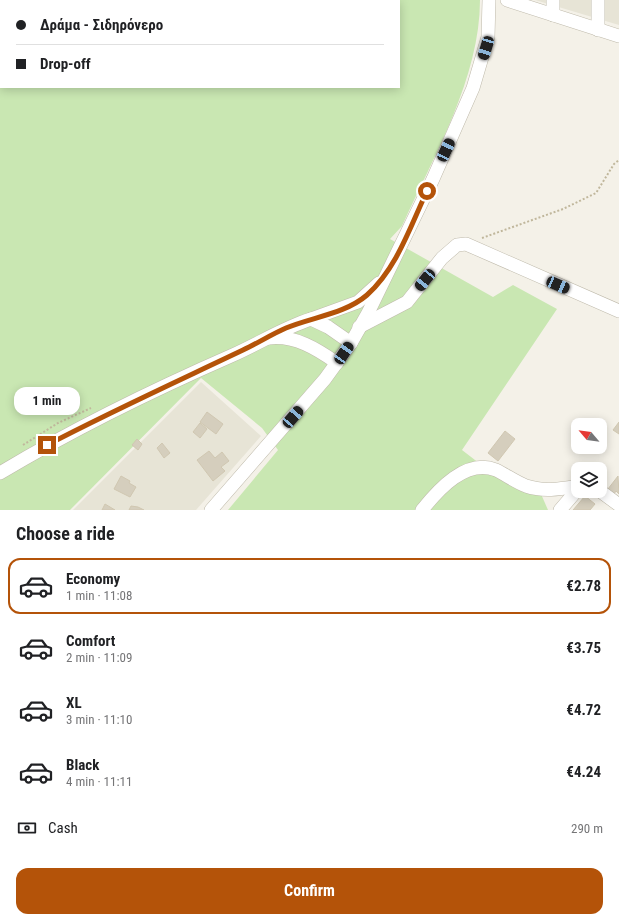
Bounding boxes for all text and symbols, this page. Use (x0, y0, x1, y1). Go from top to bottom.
text: Δράμα - Σιδηρόνερο (40, 16, 163, 34)
car (477, 35, 495, 61)
text: Drop-off (40, 55, 91, 73)
car (435, 137, 457, 163)
route start (418, 182, 436, 200)
car (413, 267, 437, 293)
car (545, 275, 571, 295)
car (332, 340, 356, 366)
callout: 1 min (14, 387, 80, 415)
text: 1 min (33, 393, 61, 408)
car (281, 404, 305, 430)
north arrow (571, 418, 607, 454)
map controls (571, 418, 607, 498)
route end (38, 436, 56, 454)
button: layers (571, 462, 607, 498)
text: Choose a ride (16, 523, 115, 544)
icon: car (18, 568, 54, 604)
text: Economy (66, 570, 120, 588)
text: €2.78 (566, 577, 601, 595)
text: 1 min · 11:08 (66, 588, 132, 603)
icon: car (18, 630, 54, 666)
text: Comfort (66, 632, 115, 650)
text: €3.75 (566, 639, 601, 657)
text: 2 min · 11:09 (66, 650, 132, 665)
icon: car (18, 692, 54, 728)
text: XL (66, 694, 82, 712)
text: €4.72 (566, 701, 601, 719)
text: 3 min · 11:10 (66, 712, 132, 727)
icon: car (18, 754, 54, 790)
text: Black (66, 756, 99, 774)
text: €4.24 (566, 763, 601, 781)
text: 4 min · 11:11 (66, 774, 132, 789)
icon: cash (16, 817, 38, 839)
text: Cash (48, 819, 78, 837)
text: 290 m (571, 821, 603, 836)
button: Confirm (16, 868, 603, 914)

